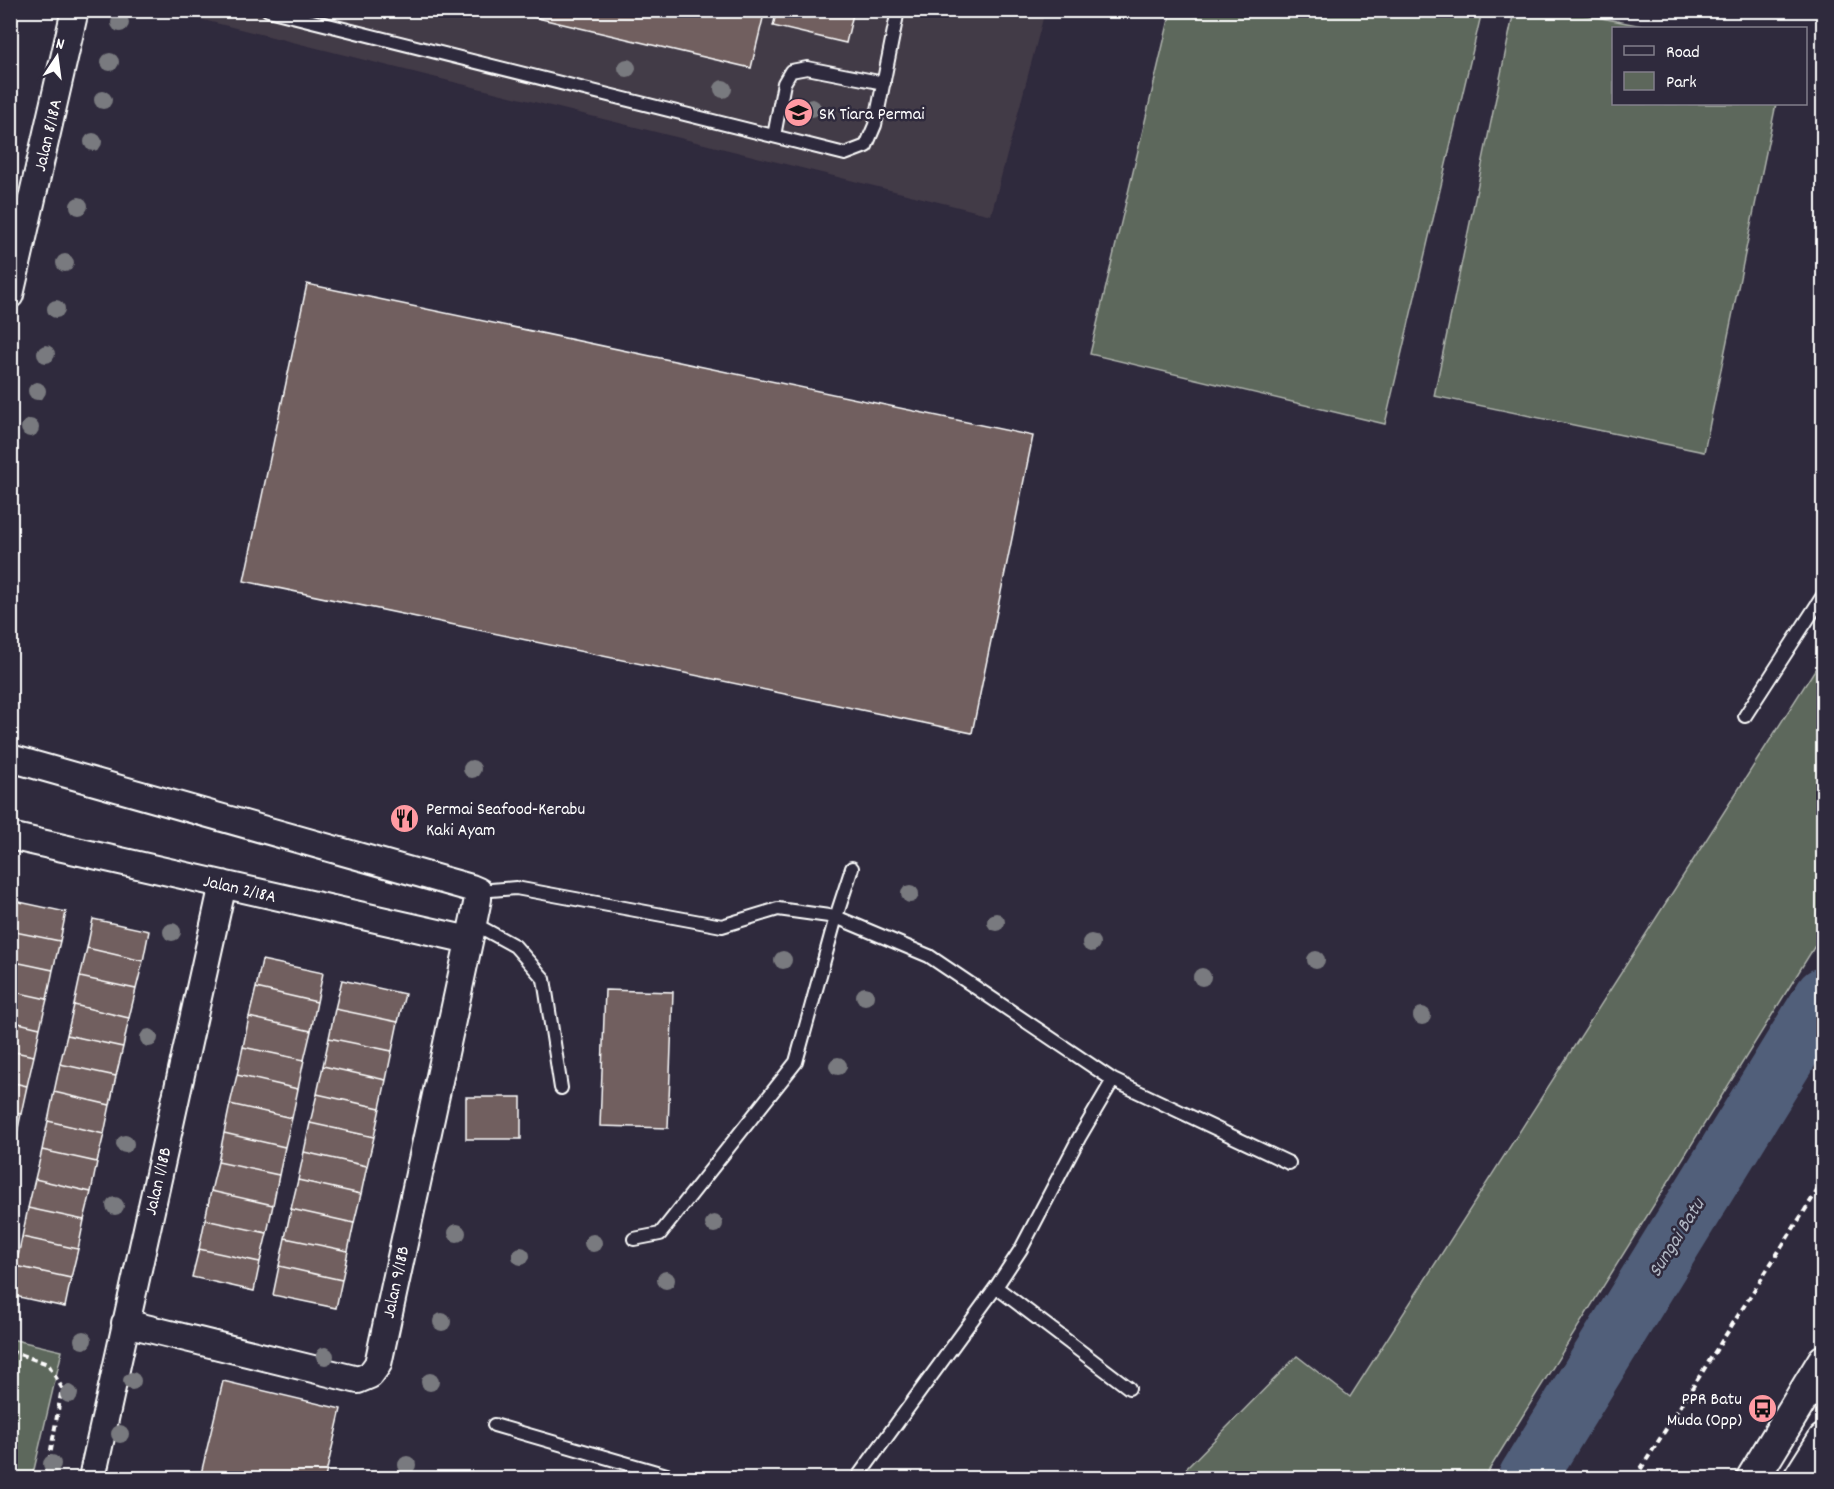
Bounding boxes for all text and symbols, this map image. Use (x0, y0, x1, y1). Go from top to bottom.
north arrow (27, 27, 87, 87)
legend (1612, 27, 1807, 105)
text: N (53, 33, 66, 57)
text: Road (1666, 41, 1700, 66)
text: Park (1666, 71, 1697, 96)
street label: Jalan 8/18A (29, 97, 70, 174)
school or university icon: SK Tiara Permai (782, 97, 814, 129)
place label: SK Tiara Permai (819, 103, 924, 128)
place label: Permai Seafood-Kerabu Kaki Ayam (426, 798, 585, 844)
restaurant icon: Permai Seafood-Kerabu Kaki Ayam (389, 802, 421, 834)
street label: Jalan 2/18A (200, 870, 279, 911)
street label: Jalan 1/18B (140, 1145, 179, 1218)
water label: Sungai Batu (1642, 1193, 1713, 1283)
street label: Jalan 9/18B (378, 1244, 417, 1321)
place label: PPR Batu Muda (Opp) (1667, 1388, 1742, 1434)
bus stop icon: PPR Batu Muda (Opp) (1747, 1392, 1779, 1424)

